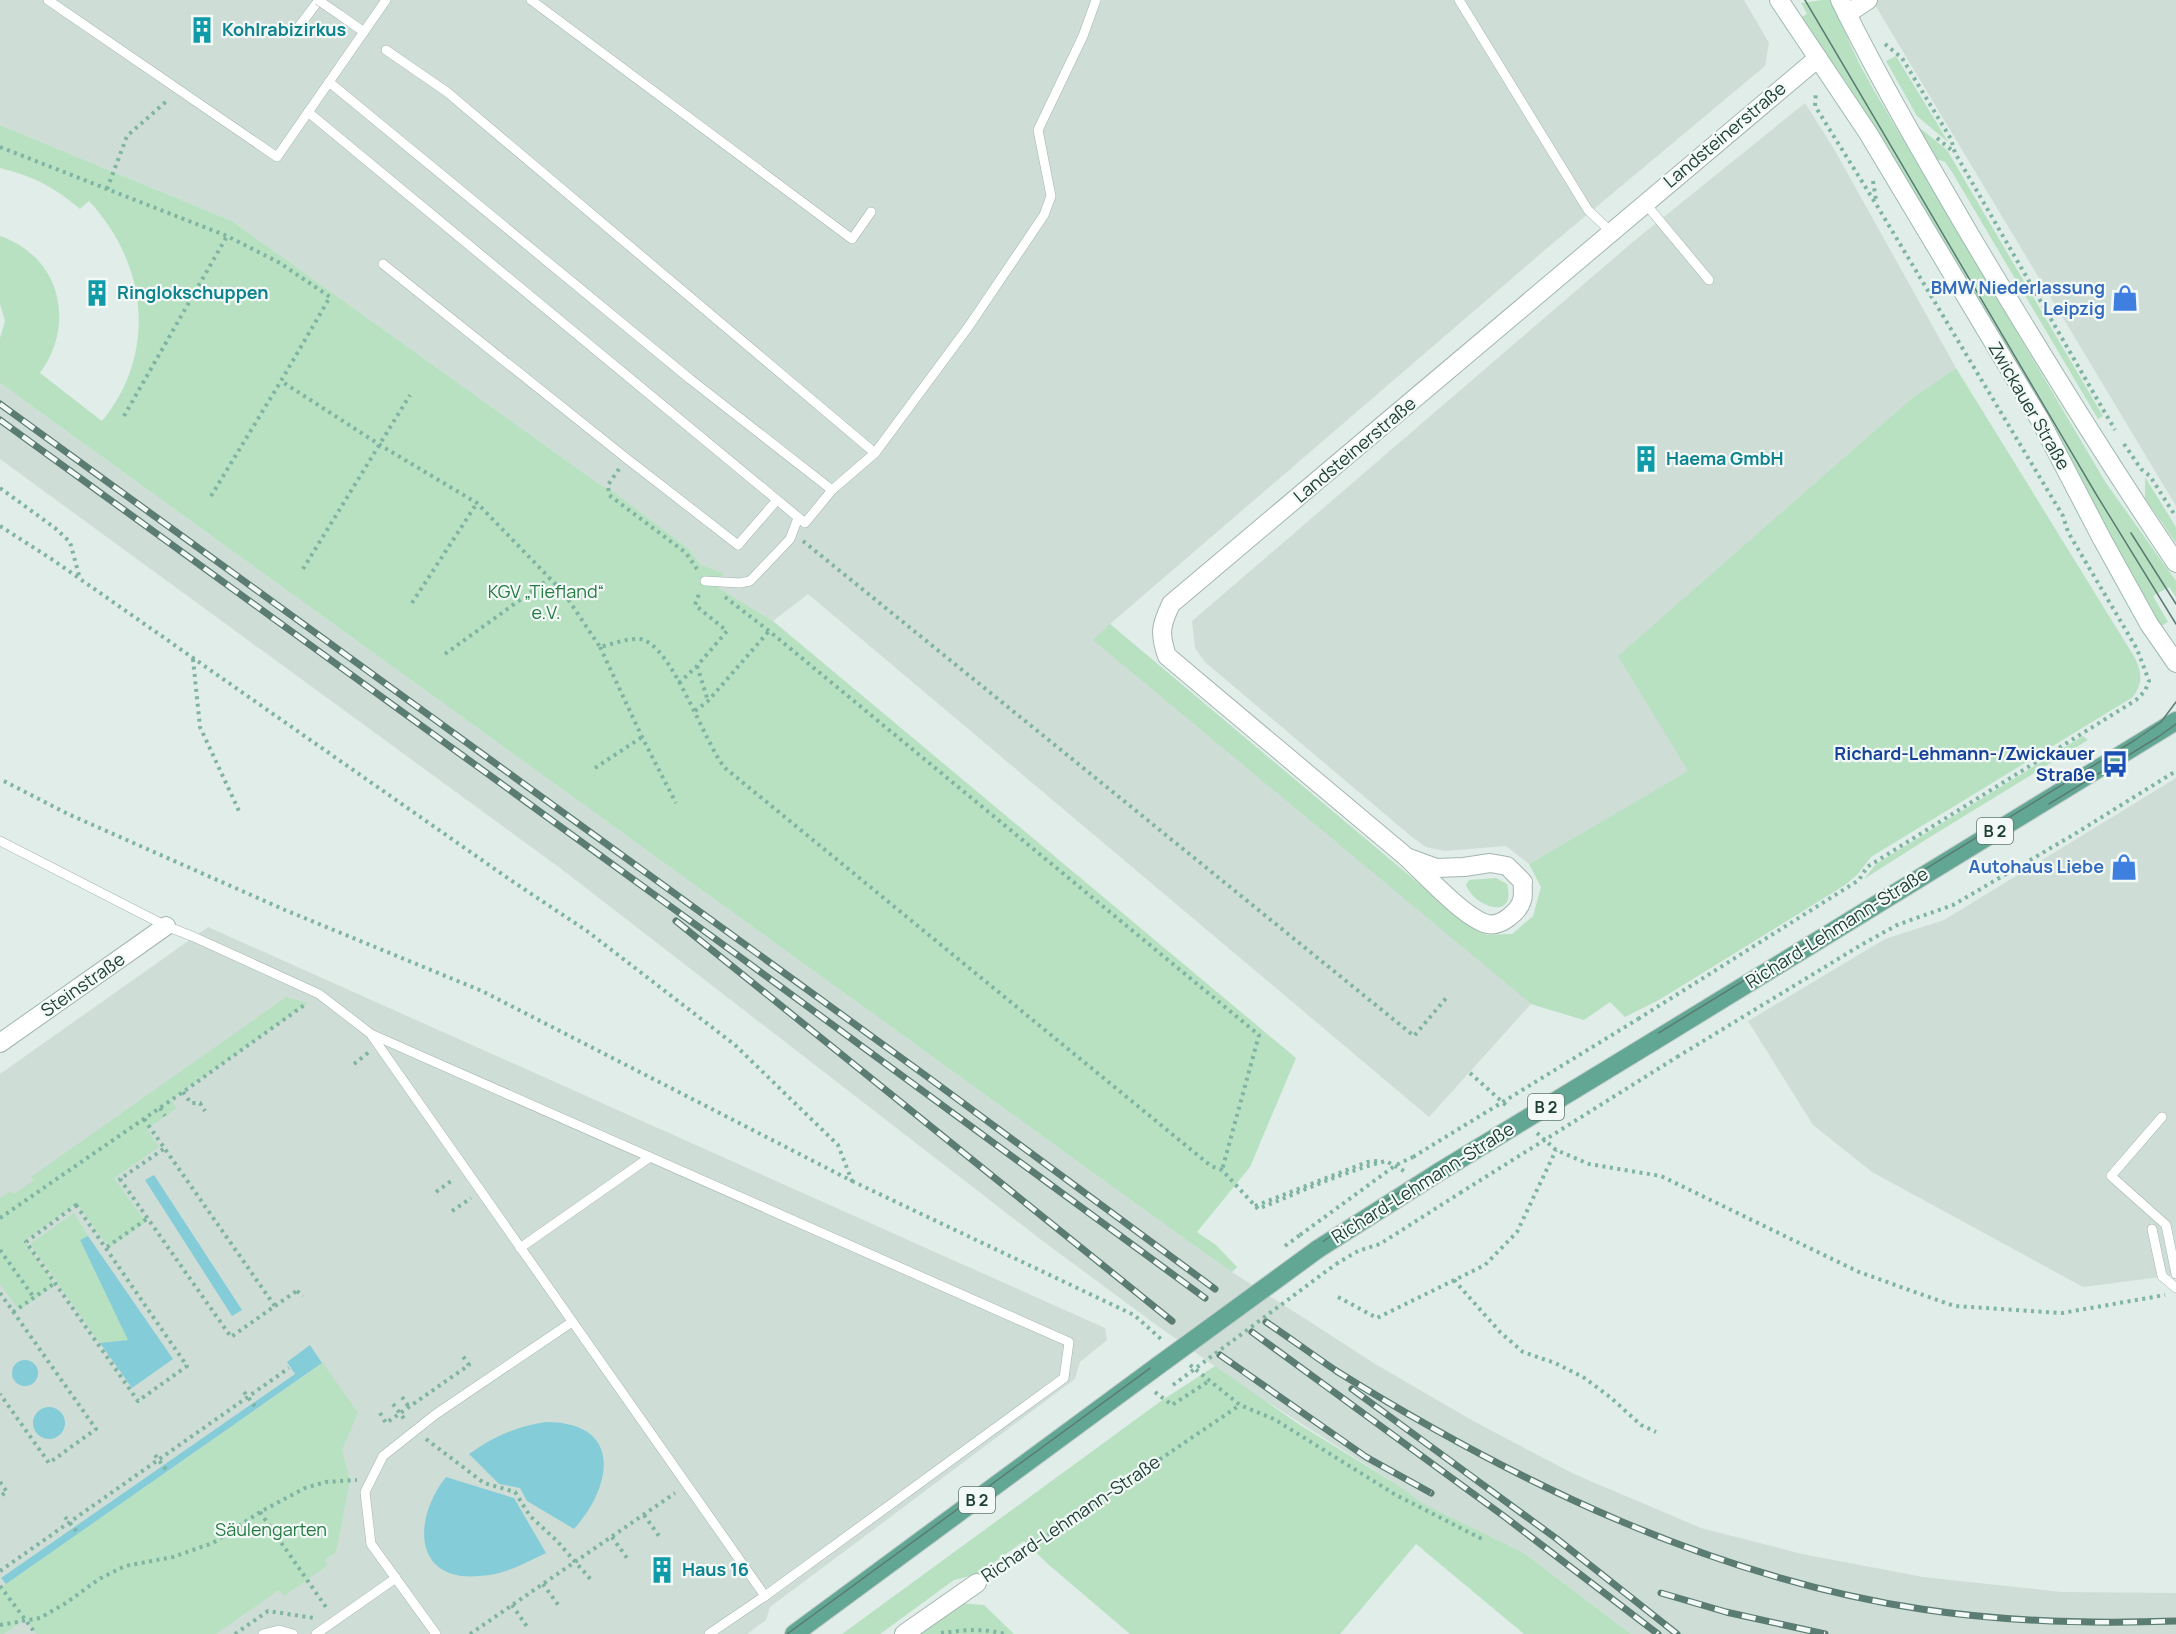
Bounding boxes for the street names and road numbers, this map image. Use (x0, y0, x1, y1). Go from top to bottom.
street label: Landsteinerstraße (1658, 76, 1791, 193)
street label: Zwickauer Straße (1983, 337, 2076, 474)
street label: Landsteinerstraße (1288, 391, 1421, 508)
road number: B 2 (1977, 818, 2013, 844)
street label: Richard-Lehmann-Straße (1741, 861, 1932, 993)
street label: Steinstraße (36, 946, 129, 1022)
road number: B 2 (1528, 1094, 1564, 1120)
street label: Richard-Lehmann-Straße (1327, 1116, 1518, 1248)
street label: Richard-Lehmann-Straße (976, 1449, 1165, 1587)
road number: B 2 (959, 1487, 995, 1513)

